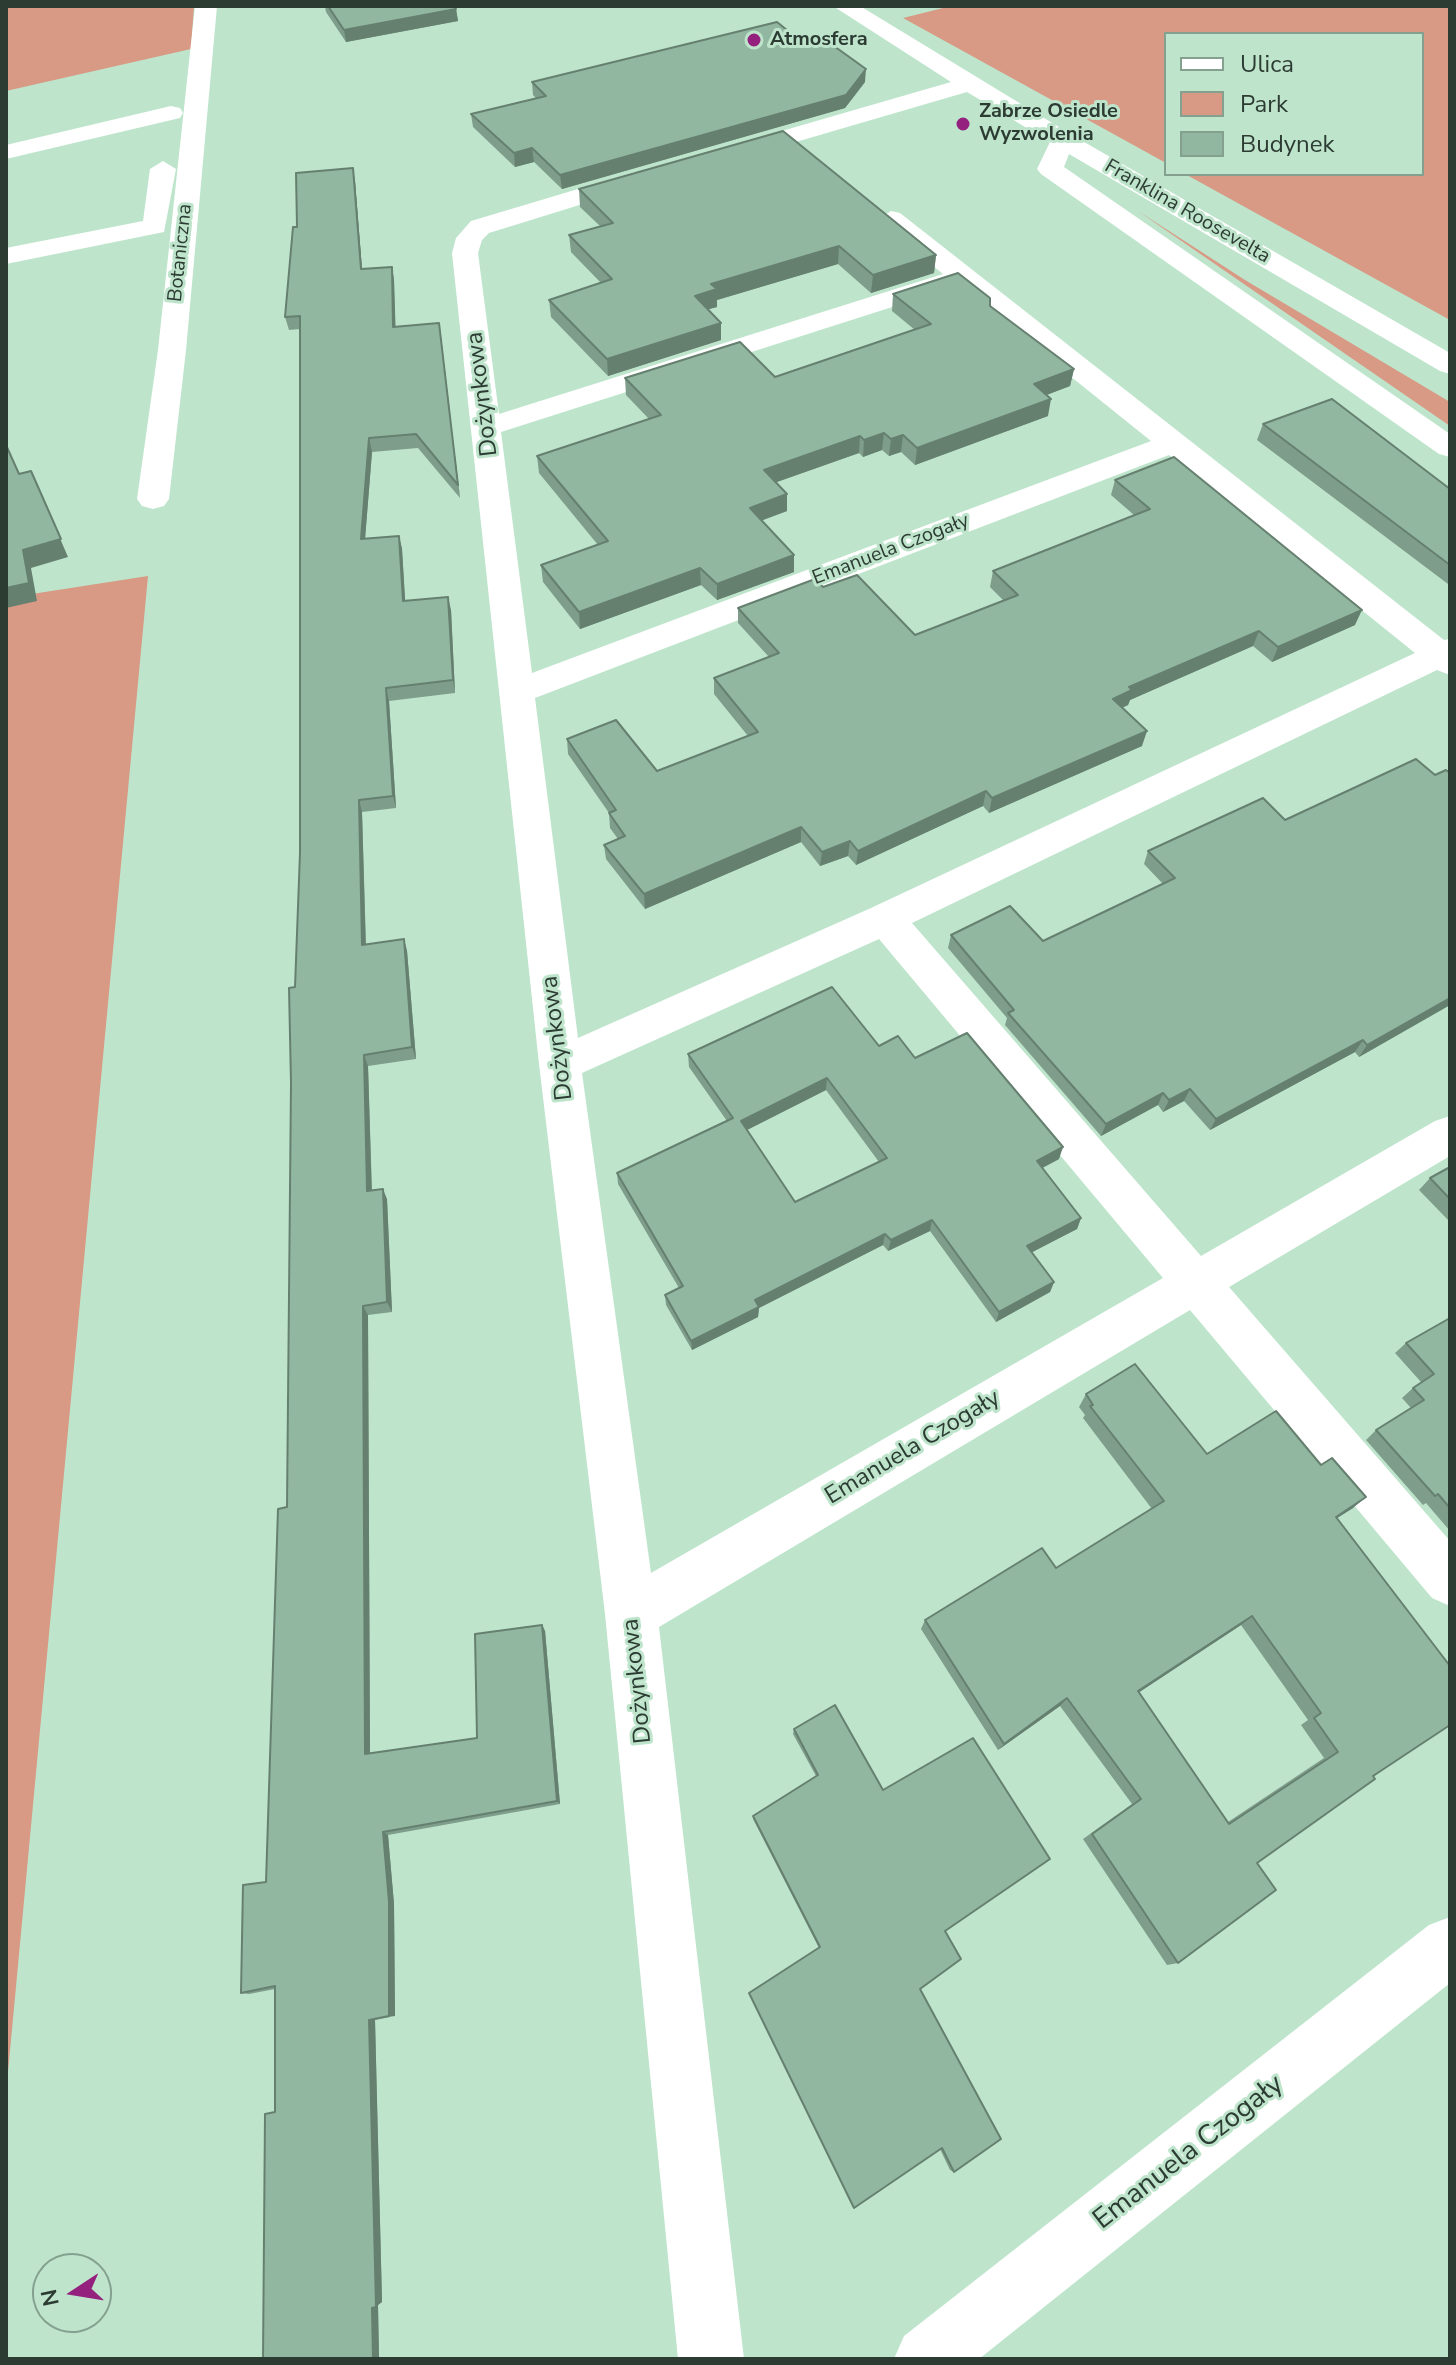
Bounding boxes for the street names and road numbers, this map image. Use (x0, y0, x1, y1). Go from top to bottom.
street label: Franklina Roosevelta (1100, 155, 1274, 269)
street label: Botaniczna (164, 203, 198, 303)
street label: Dożynkowa (461, 330, 505, 458)
street label: Emanuela Czogały (809, 509, 973, 591)
street label: Dożynkowa (536, 974, 580, 1102)
street label: Emanuela Czogały (820, 1384, 1006, 1512)
street label: Dożynkowa (617, 1617, 659, 1745)
street label: Emanuela Czogały (1087, 2068, 1291, 2238)

